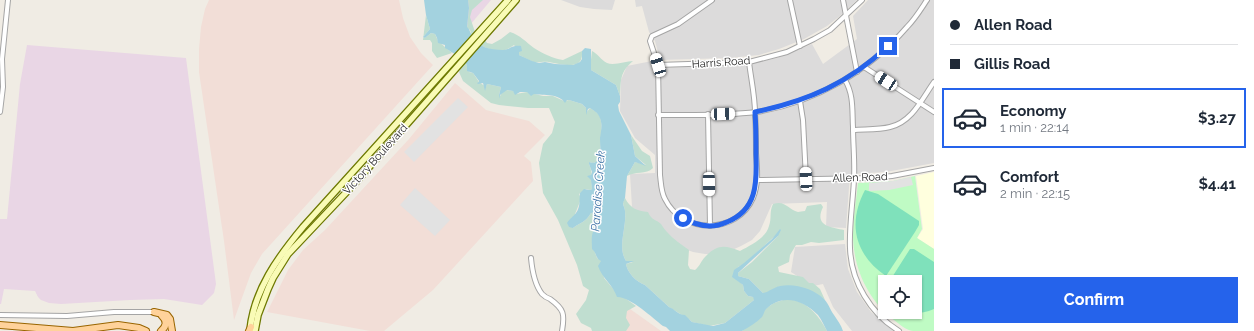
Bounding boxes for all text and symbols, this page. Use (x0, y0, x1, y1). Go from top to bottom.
text: Allen Road (974, 16, 1052, 34)
route end (879, 37, 897, 55)
car (649, 52, 667, 78)
street label: Harris Road (691, 54, 751, 71)
text: Gillis Road (974, 55, 1050, 73)
car (873, 69, 899, 93)
icon: car (952, 100, 988, 136)
text: Economy (1000, 102, 1067, 120)
car (711, 108, 735, 120)
text: $3.27 (1198, 109, 1236, 127)
text: 1 min · 22:14 (1000, 120, 1069, 135)
street label: Victory Boulevard (340, 121, 411, 197)
water label: Paradise Creek (588, 149, 608, 232)
icon: car (952, 166, 988, 202)
car (799, 167, 813, 191)
text: Comfort (1000, 168, 1059, 186)
street label: Allen Road (832, 170, 888, 185)
car (703, 172, 715, 196)
text: $4.41 (1199, 175, 1236, 193)
text: 2 min · 22:15 (1000, 186, 1070, 201)
route start (674, 209, 692, 227)
map controls (878, 275, 922, 319)
button: locate (878, 275, 922, 319)
button: Confirm (950, 277, 1238, 323)

